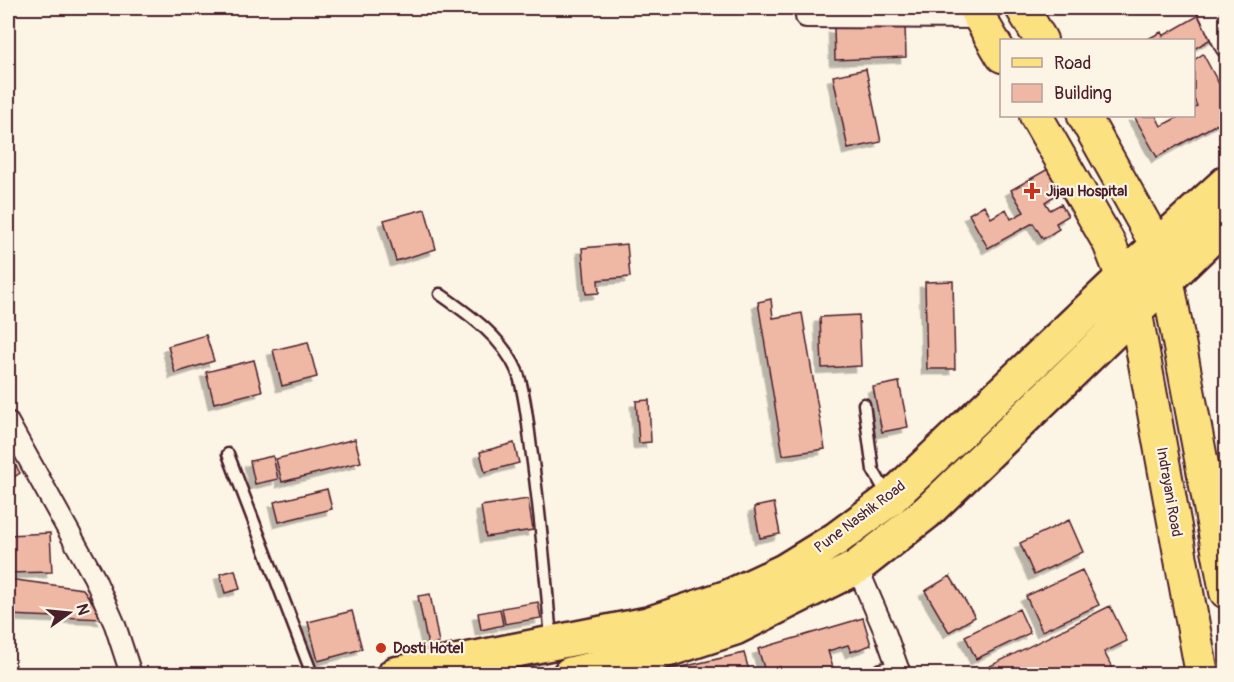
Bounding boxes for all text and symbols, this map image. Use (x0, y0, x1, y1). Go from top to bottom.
legend (1000, 39, 1195, 117)
text: Road (1054, 52, 1091, 75)
text: Building (1054, 82, 1112, 105)
marker: Jijau Hospital (1023, 182, 1041, 200)
place label: Jijau Hospital (1046, 182, 1128, 201)
street label: Indrayani Road (1152, 446, 1186, 538)
street label: Pune Nashik Road (811, 477, 909, 557)
north arrow (39, 583, 99, 643)
text: N (71, 602, 94, 617)
place label: Dosti Hotel (393, 639, 464, 658)
marker: Dosti Hotel (374, 641, 388, 655)

